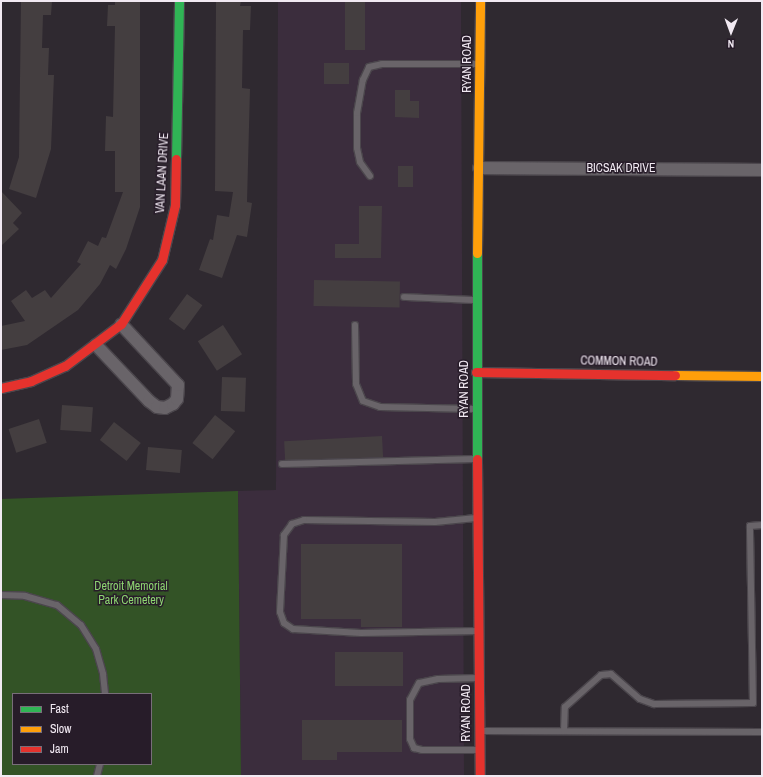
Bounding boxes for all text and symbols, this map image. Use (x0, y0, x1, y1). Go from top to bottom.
north arrow (711, 12, 751, 52)
street label: RYAN ROAD (461, 35, 475, 93)
text: N (727, 37, 734, 51)
street label: VAN LAAN DRIVE (154, 132, 172, 214)
street label: BICSAK DRIVE (587, 162, 655, 176)
street label: COMMON ROAD (580, 354, 658, 370)
street label: RYAN ROAD (458, 360, 472, 418)
park label: Detroit Memorial Park Cemetery (94, 580, 168, 608)
street label: RYAN ROAD (460, 684, 474, 742)
legend (12, 693, 152, 765)
text: Fast (50, 701, 69, 717)
text: Slow (50, 721, 71, 737)
text: Jam (50, 741, 69, 757)

